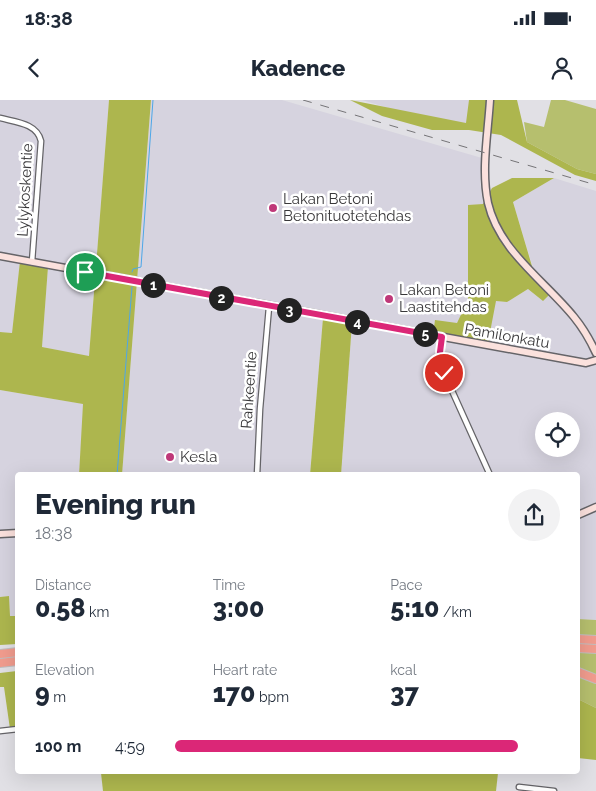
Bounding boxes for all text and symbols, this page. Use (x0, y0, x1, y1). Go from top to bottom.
text: 18:38 (25, 7, 73, 29)
icon: back (20, 54, 48, 82)
icon: person (548, 54, 576, 82)
text: Kadence (251, 55, 345, 81)
street label: Lylykoskentie (14, 143, 36, 237)
place label: Lakan Betoni Betonituotetehdas (283, 190, 411, 225)
marker: Lakan Betoni Betonituotetehdas (267, 202, 279, 214)
pin (64, 251, 106, 293)
icon: arrive (71, 258, 99, 286)
pin: 1 (140, 272, 166, 298)
text: 1 (150, 277, 157, 293)
place label: Lakan Betoni Laastitehdas (399, 281, 489, 316)
pin: 2 (208, 286, 234, 310)
text: 2 (218, 290, 225, 306)
marker: Lakan Betoni Laastitehdas (383, 293, 395, 305)
pin: 3 (276, 298, 302, 322)
text: 3 (286, 302, 293, 318)
pin: 4 (344, 310, 370, 334)
text: 4 (354, 314, 362, 330)
street label: Pamilonkatu (463, 320, 551, 352)
pin: 5 (412, 322, 438, 346)
text: 5 (422, 326, 429, 342)
street label: Rahkeentie (237, 351, 261, 429)
pin (423, 352, 465, 394)
icon: check (430, 359, 458, 387)
map controls (535, 412, 580, 457)
button: locate (535, 412, 580, 457)
place label: Kesla (180, 448, 218, 466)
marker: Kesla (164, 451, 176, 463)
text: Evening run (35, 488, 196, 521)
button: share (508, 489, 560, 541)
text: 18:38 (35, 524, 72, 543)
text: Distance (35, 577, 91, 593)
text: Time (213, 577, 245, 593)
text: Pace (390, 577, 422, 593)
text: 0.58 (35, 593, 85, 623)
text: 3:00 (213, 593, 264, 623)
text: 5:10 (390, 593, 439, 623)
text: km (85, 604, 109, 620)
text: /km (439, 604, 472, 620)
text: Elevation (35, 662, 94, 678)
text: Heart rate (213, 662, 277, 678)
text: kcal (390, 662, 417, 678)
text: 9 (35, 678, 50, 708)
text: 170 (213, 678, 255, 708)
text: 37 (390, 678, 419, 708)
text: m (50, 689, 66, 705)
text: bpm (255, 689, 289, 705)
text: 100 m (35, 737, 81, 756)
text: 4:59 (115, 737, 145, 756)

